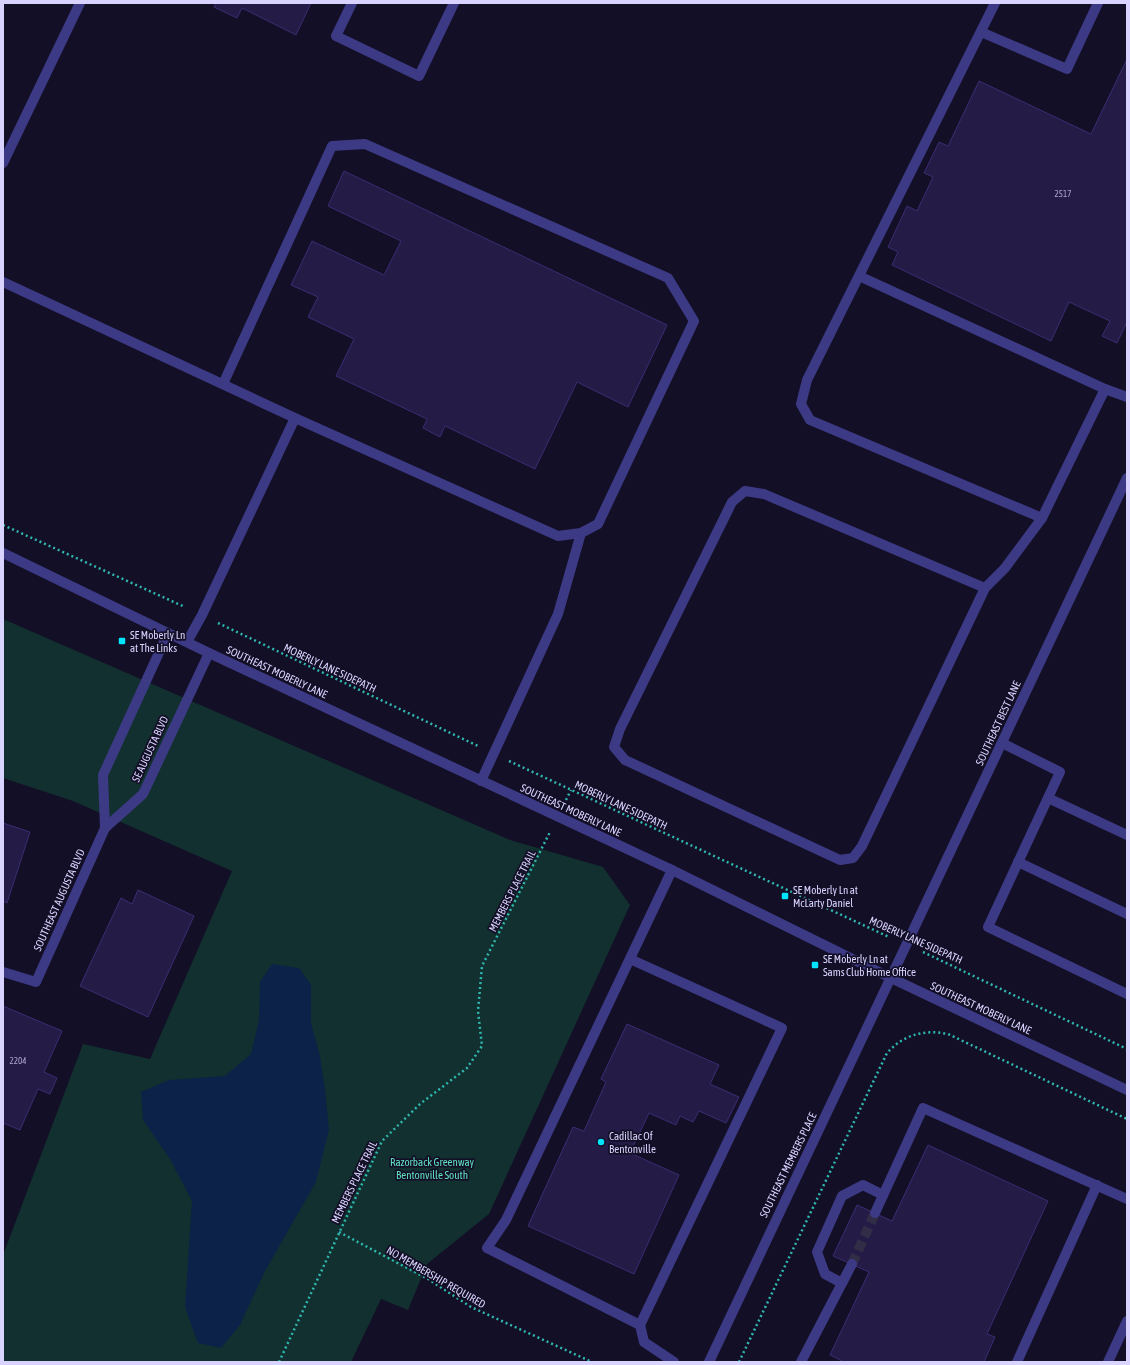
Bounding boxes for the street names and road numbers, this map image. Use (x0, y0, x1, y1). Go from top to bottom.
street label: MOBERLY LANE SIDEPATH (282, 641, 378, 695)
street label: SOUTHEAST MOBERLY LANE (225, 643, 330, 701)
street label: SOUTHEAST BEST LANE (973, 679, 1023, 767)
street label: SE AUGUSTA BLVD (129, 714, 171, 784)
street label: MOBERLY LANE SIDEPATH (573, 778, 669, 832)
street label: SOUTHEAST MOBERLY LANE (519, 781, 624, 839)
street label: SOUTHEAST AUGUSTA BLVD (31, 847, 87, 953)
street label: MEMBERS PLACE TRAIL (486, 848, 538, 934)
street label: MOBERLY LANE SIDEPATH (868, 914, 964, 966)
street label: SOUTHEAST MOBERLY LANE (929, 979, 1034, 1037)
street label: SOUTHEAST MEMBERS PLACE (757, 1110, 819, 1220)
street label: MEMBERS PLACE TRAIL (329, 1138, 379, 1225)
street label: NO MEMBERSHIP REQUIRED (384, 1244, 488, 1310)

